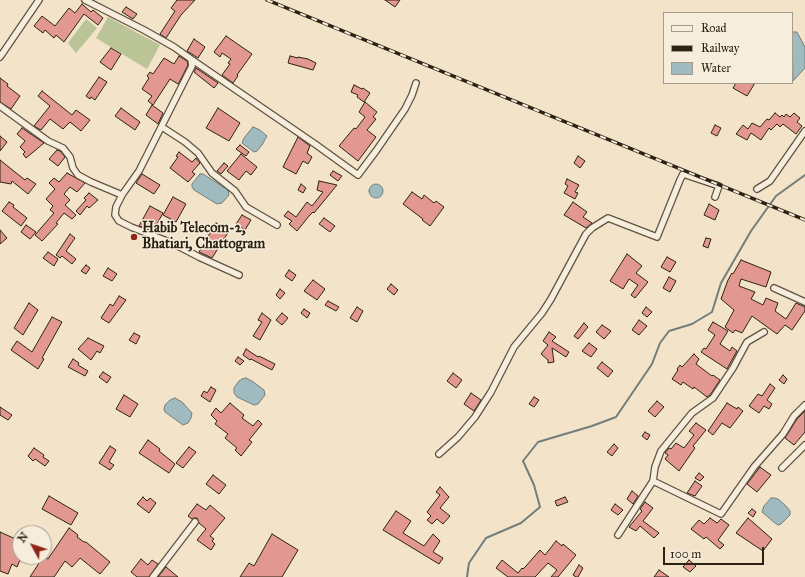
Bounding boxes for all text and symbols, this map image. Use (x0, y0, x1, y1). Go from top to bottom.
legend (663, 12, 793, 84)
text: Road (701, 21, 727, 35)
text: Railway (701, 41, 739, 55)
text: Water (701, 61, 731, 75)
place label: Habib Telecom-2, Bhatiari, Chattogram (142, 221, 265, 254)
marker: Habib Telecom-2, Bhatiari, Chattogram (129, 232, 139, 242)
north arrow (12, 525, 52, 565)
text: N (15, 530, 31, 545)
scale bar (665, 539, 766, 565)
text: 100 m (670, 547, 701, 561)

